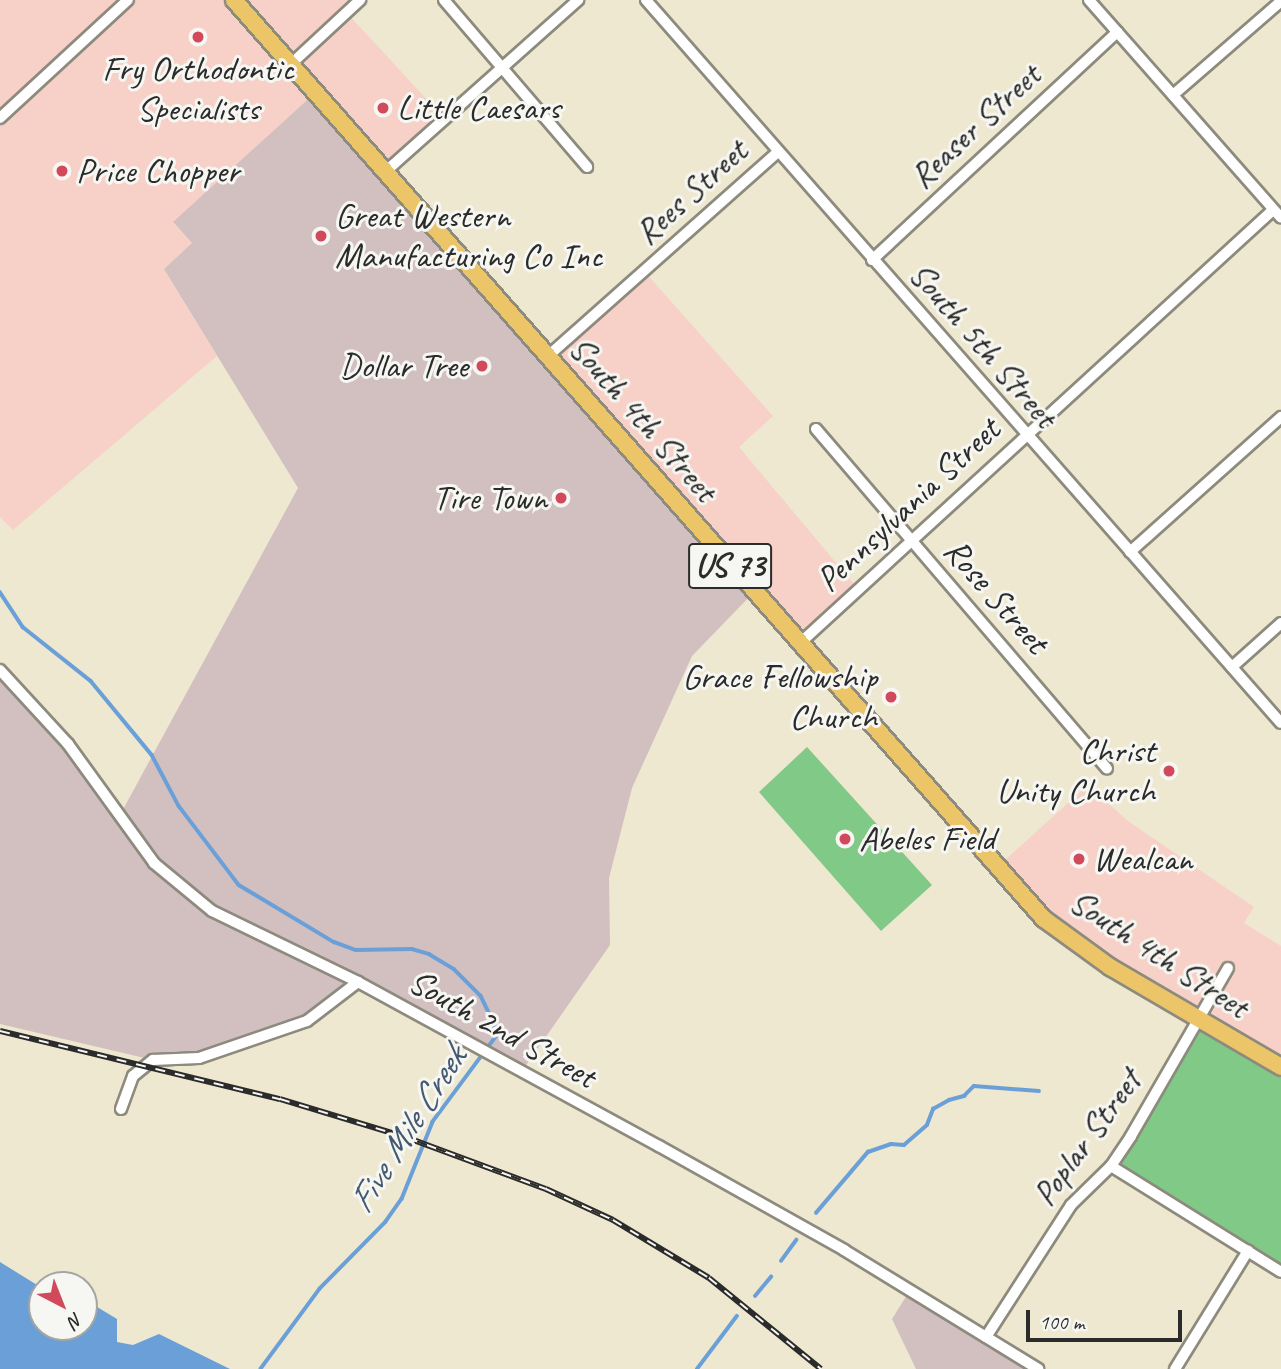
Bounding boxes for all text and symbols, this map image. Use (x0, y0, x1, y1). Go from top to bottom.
marker: Fry Orthodontic Specialists (190, 29, 206, 45)
place label: Fry Orthodontic Specialists (103, 48, 293, 130)
street label: Reaser Street (901, 55, 1049, 197)
place label: Little Caesars (397, 87, 562, 129)
marker: Little Caesars (375, 100, 391, 116)
street label: Rees Street (626, 130, 756, 254)
place label: Price Chopper (76, 150, 239, 192)
marker: Price Chopper (54, 163, 70, 179)
place label: Great Western Manufacturing Co Inc (335, 195, 601, 277)
marker: Great Western Manufacturing Co Inc (313, 228, 329, 244)
street label: South 5th Street (900, 254, 1066, 436)
street label: South 4th Street (560, 328, 726, 510)
place label: Dollar Tree (340, 345, 468, 387)
marker: Dollar Tree (474, 358, 490, 374)
street label: Pennsylvania Street (807, 409, 1009, 601)
place label: Tire Town (433, 477, 547, 519)
marker: Tire Town (553, 490, 569, 506)
street label: Rose Street (935, 530, 1057, 662)
road number: US 73 (688, 537, 772, 596)
place label: Grace Fellowship Church (683, 656, 877, 738)
marker: Grace Fellowship Church (883, 689, 899, 705)
place label: Christ Unity Church (996, 730, 1155, 812)
marker: Christ Unity Church (1161, 763, 1177, 779)
place label: Abeles Field (859, 818, 995, 860)
marker: Abeles Field (837, 831, 853, 847)
place label: Wealcan (1093, 838, 1192, 880)
marker: Wealcan (1071, 851, 1087, 867)
street label: South 4th Street (1061, 880, 1257, 1028)
street label: South 2nd Street (401, 960, 603, 1098)
water label: Five Mile Creek (339, 1039, 475, 1221)
street label: Poplar Street (1024, 1062, 1150, 1214)
north arrow (28, 1271, 98, 1341)
scale bar (1029, 1296, 1185, 1340)
text: N (63, 1307, 88, 1333)
text: 100 m (1039, 1309, 1084, 1335)

